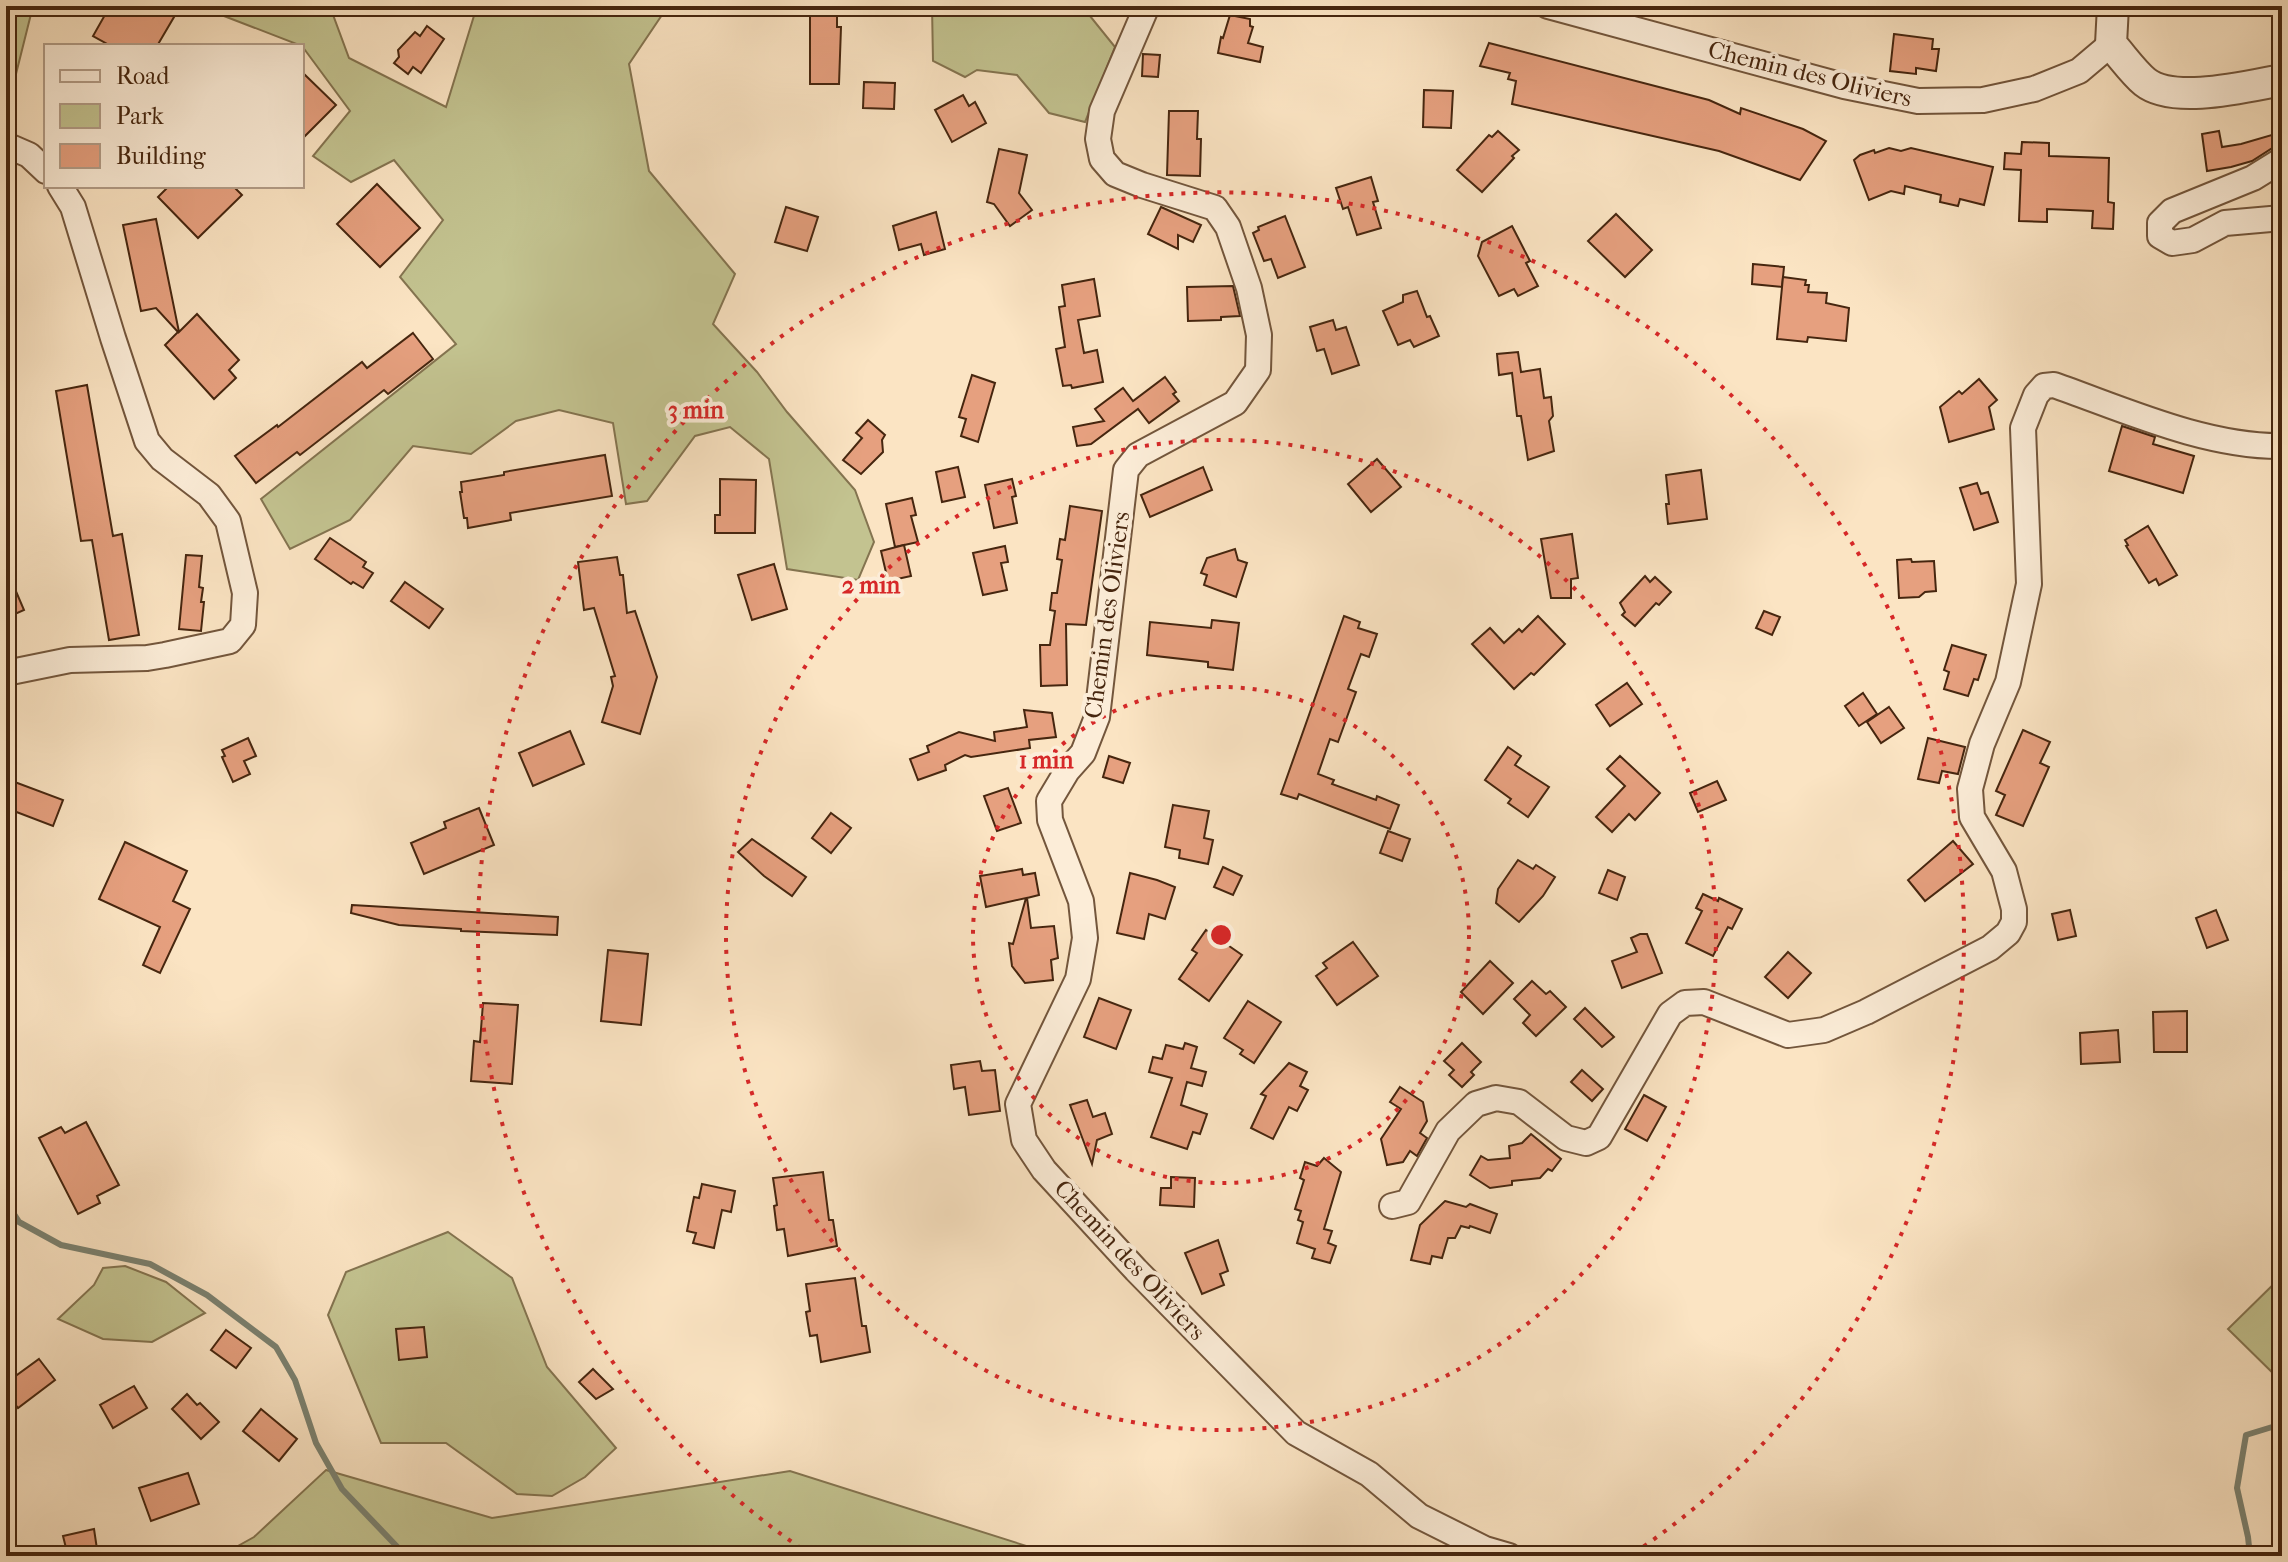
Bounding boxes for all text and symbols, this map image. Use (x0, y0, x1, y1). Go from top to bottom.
street label: Chemin des Oliviers (1705, 35, 1915, 113)
legend (44, 44, 304, 188)
text: Road (116, 62, 170, 90)
text: Park (116, 102, 164, 130)
text: Building (116, 142, 207, 170)
text: 3 min (668, 396, 725, 424)
street label: Chemin des Oliviers (1079, 510, 1135, 720)
text: 2 min (842, 571, 901, 599)
text: 1 min (1019, 746, 1074, 774)
centre of rings (1207, 921, 1235, 949)
street label: Chemin des Oliviers (1049, 1174, 1211, 1346)

